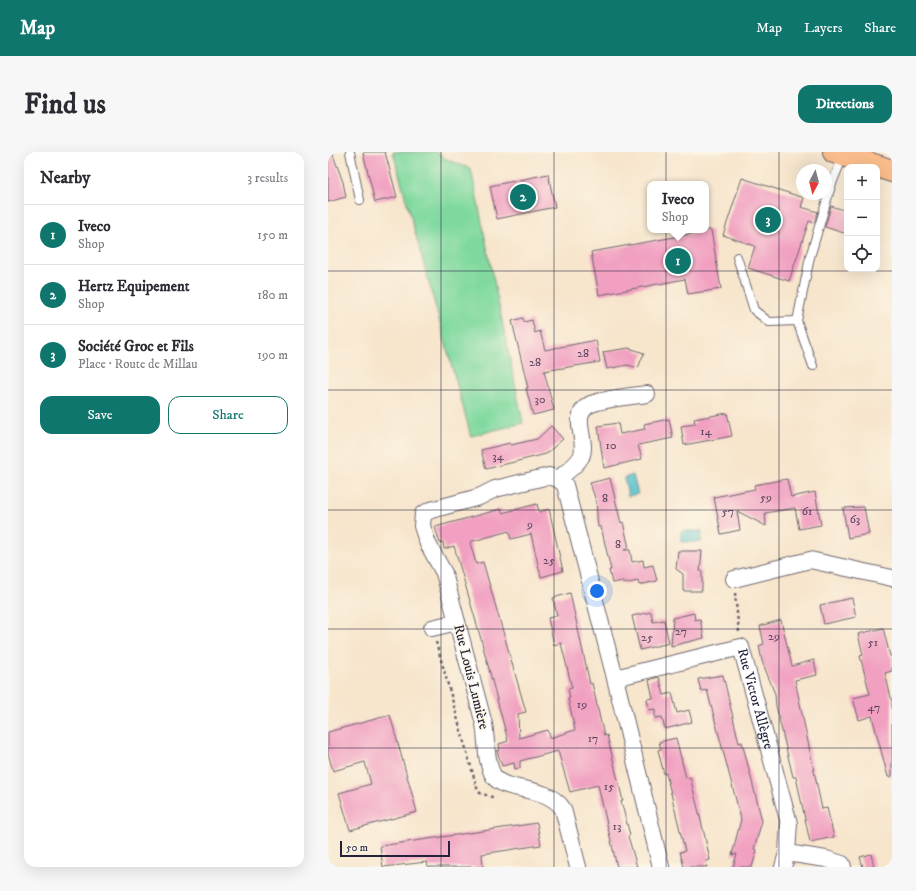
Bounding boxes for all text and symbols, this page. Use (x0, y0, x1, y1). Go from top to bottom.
text: Map (20, 17, 55, 40)
text: Map (756, 19, 782, 37)
text: Layers (804, 19, 842, 37)
text: Share (864, 19, 896, 37)
button: Directions (798, 85, 892, 123)
text: Find us (24, 87, 106, 122)
north arrow (796, 164, 832, 200)
map controls (844, 164, 880, 272)
button: + (844, 164, 880, 200)
text: Nearby (40, 167, 90, 189)
text: 3 results (247, 170, 288, 186)
popup (647, 181, 709, 233)
pin: 2 (510, 182, 536, 212)
text: Iveco (662, 190, 694, 209)
button: − (844, 200, 880, 236)
pin: 3 (755, 205, 781, 235)
text: Shop (662, 209, 688, 225)
text: Iveco (78, 217, 110, 236)
text: 1 (51, 227, 55, 243)
text: 150 m (257, 227, 288, 243)
text: Shop (78, 236, 104, 252)
button: locate (844, 236, 880, 272)
pin: 1 (665, 246, 691, 276)
text: Hertz Equipement (78, 277, 190, 296)
text: 2 (50, 287, 56, 303)
text: 180 m (257, 287, 288, 303)
text: Shop (78, 296, 104, 312)
text: Société Groc et Fils (78, 337, 194, 356)
house number: 28 (577, 346, 589, 361)
text: 3 (51, 347, 55, 363)
text: 190 m (257, 347, 288, 363)
house number: 28 (529, 355, 541, 370)
text: Place · Route de Millau (78, 356, 198, 372)
house number: 30 (535, 392, 545, 407)
button: Save (40, 396, 160, 434)
button: Share (168, 396, 288, 434)
house number: 14 (700, 424, 713, 439)
house number: 10 (606, 438, 616, 453)
house number: 34 (492, 449, 505, 464)
house number: 59 (760, 490, 772, 505)
house number: 8 (602, 491, 608, 506)
house number: 57 (722, 504, 734, 519)
house number: 61 (802, 504, 812, 519)
house number: 63 (850, 512, 860, 527)
house number: 9 (526, 517, 533, 532)
house number: 8 (615, 537, 621, 552)
house number: 25 (543, 553, 555, 568)
your location (587, 581, 607, 601)
street label: Rue Louis Lumière (449, 623, 493, 732)
house number: 27 (675, 624, 687, 639)
house number: 29 (768, 629, 780, 644)
house number: 25 (641, 630, 653, 645)
house number: 51 (868, 635, 878, 650)
street label: Rue Victor Allègre (733, 646, 778, 751)
house number: 19 (577, 697, 587, 712)
house number: 47 (868, 700, 880, 715)
house number: 17 (588, 731, 598, 746)
house number: 15 (604, 779, 614, 794)
house number: 13 (613, 819, 621, 834)
scale bar (340, 839, 450, 858)
text: 50 m (346, 841, 368, 855)

